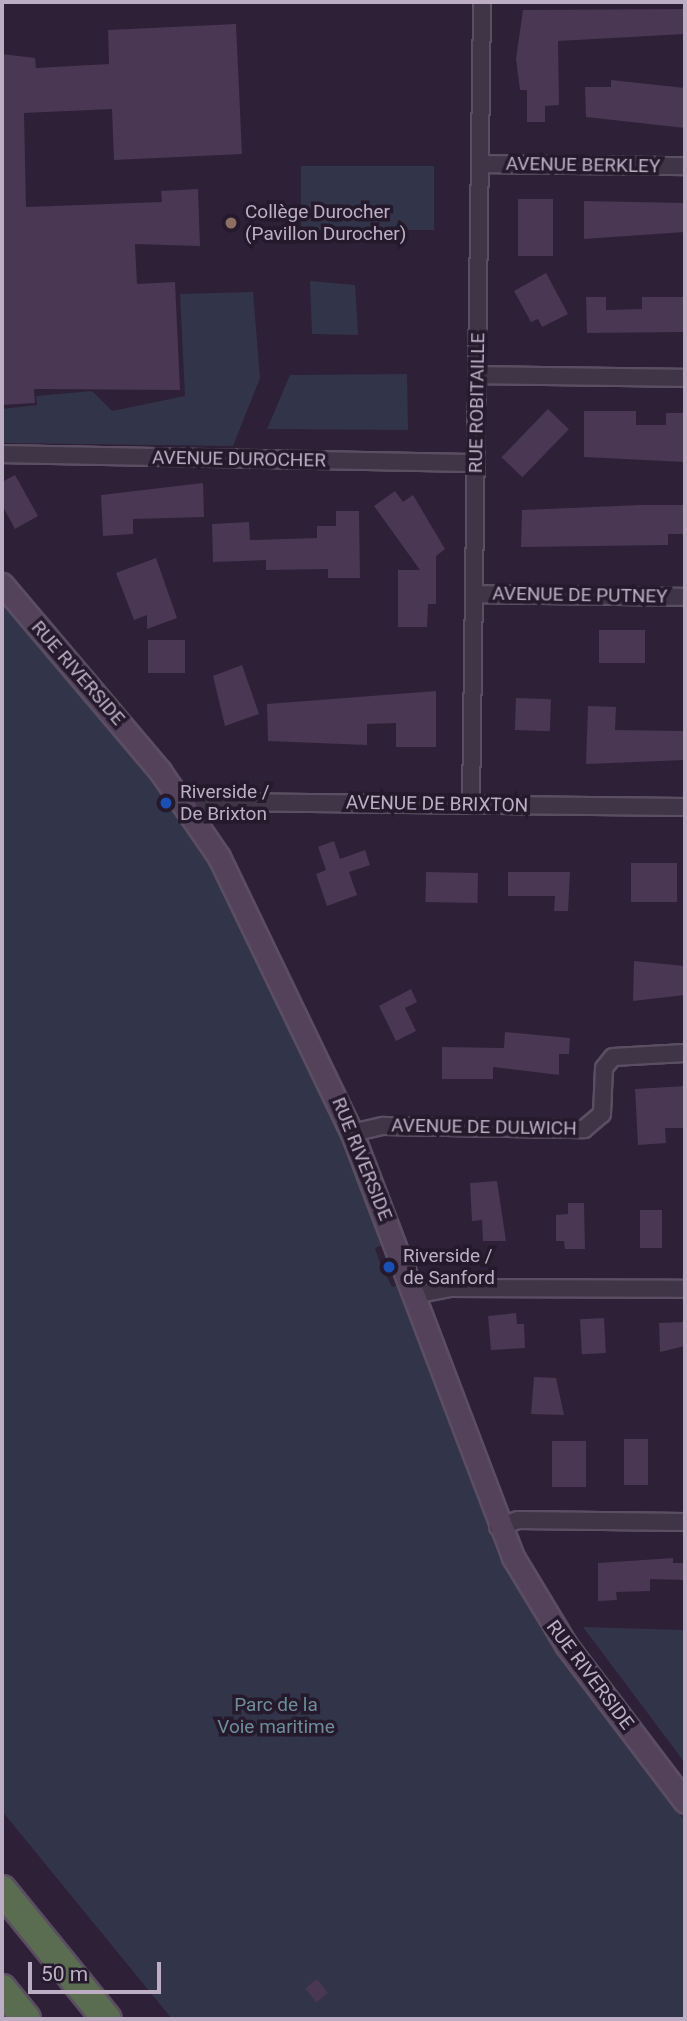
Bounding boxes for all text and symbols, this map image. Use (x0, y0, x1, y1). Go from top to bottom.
street label: AVENUE BERKLEY (506, 152, 660, 178)
place label: Collège Durocher (Pavillon Durocher) (245, 201, 406, 245)
marker: Collège Durocher (Pavillon Durocher) (223, 215, 239, 231)
street label: RUE ROBITAILLE (464, 333, 490, 473)
street label: AVENUE DUROCHER (152, 446, 326, 472)
street label: AVENUE DE PUTNEY (492, 582, 668, 608)
street label: RUE RIVERSIDE (27, 616, 129, 730)
place label: Riverside / De Brixton (180, 781, 270, 825)
street label: AVENUE DE BRIXTON (346, 791, 528, 817)
marker: Riverside / De Brixton (158, 795, 174, 811)
street label: RUE RIVERSIDE (327, 1094, 397, 1224)
street label: AVENUE DE DULWICH (391, 1114, 577, 1140)
place label: Riverside / de Sanford (403, 1245, 495, 1289)
marker: Riverside / de Sanford (381, 1259, 397, 1275)
street label: RUE RIVERSIDE (542, 1616, 638, 1734)
park label: Parc de la Voie maritime (217, 1694, 335, 1738)
scale bar (32, 1948, 164, 1992)
text: 50 m (41, 1962, 88, 1986)

